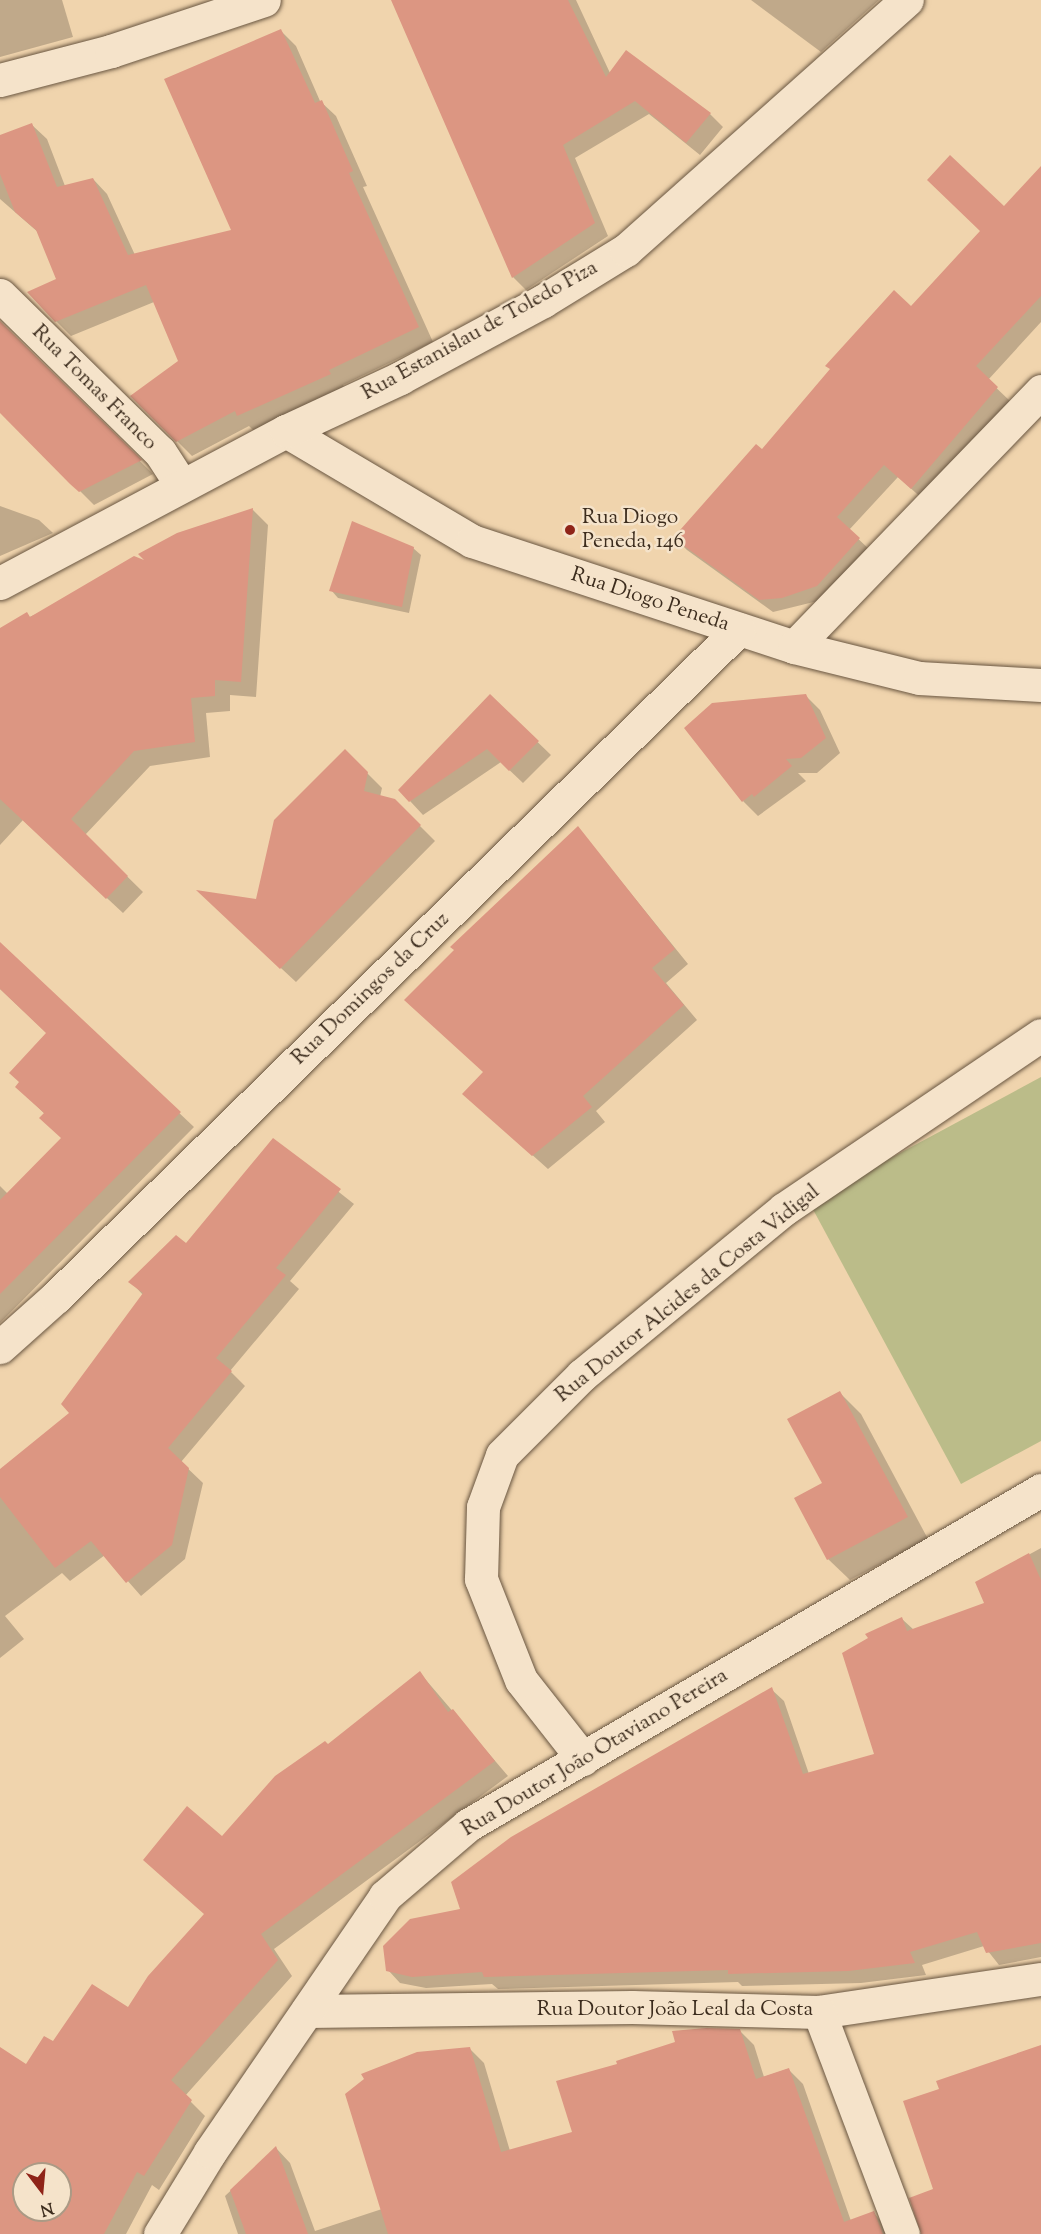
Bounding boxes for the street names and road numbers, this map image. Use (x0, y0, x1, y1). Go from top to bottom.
street label: Rua Estanislau de Toledo Piza (358, 256, 602, 406)
street label: Rua Tomas Franco (26, 320, 162, 456)
street label: Rua Diogo Peneda (568, 563, 732, 637)
street label: Rua Domingos da Cruz (287, 907, 455, 1071)
street label: Rua Doutor Alcides da Costa Vidigal (551, 1180, 825, 1408)
street label: Rua Doutor João Otaviano Pereira (457, 1663, 733, 1843)
street label: Rua Doutor João Leal da Costa (537, 1997, 813, 2023)

